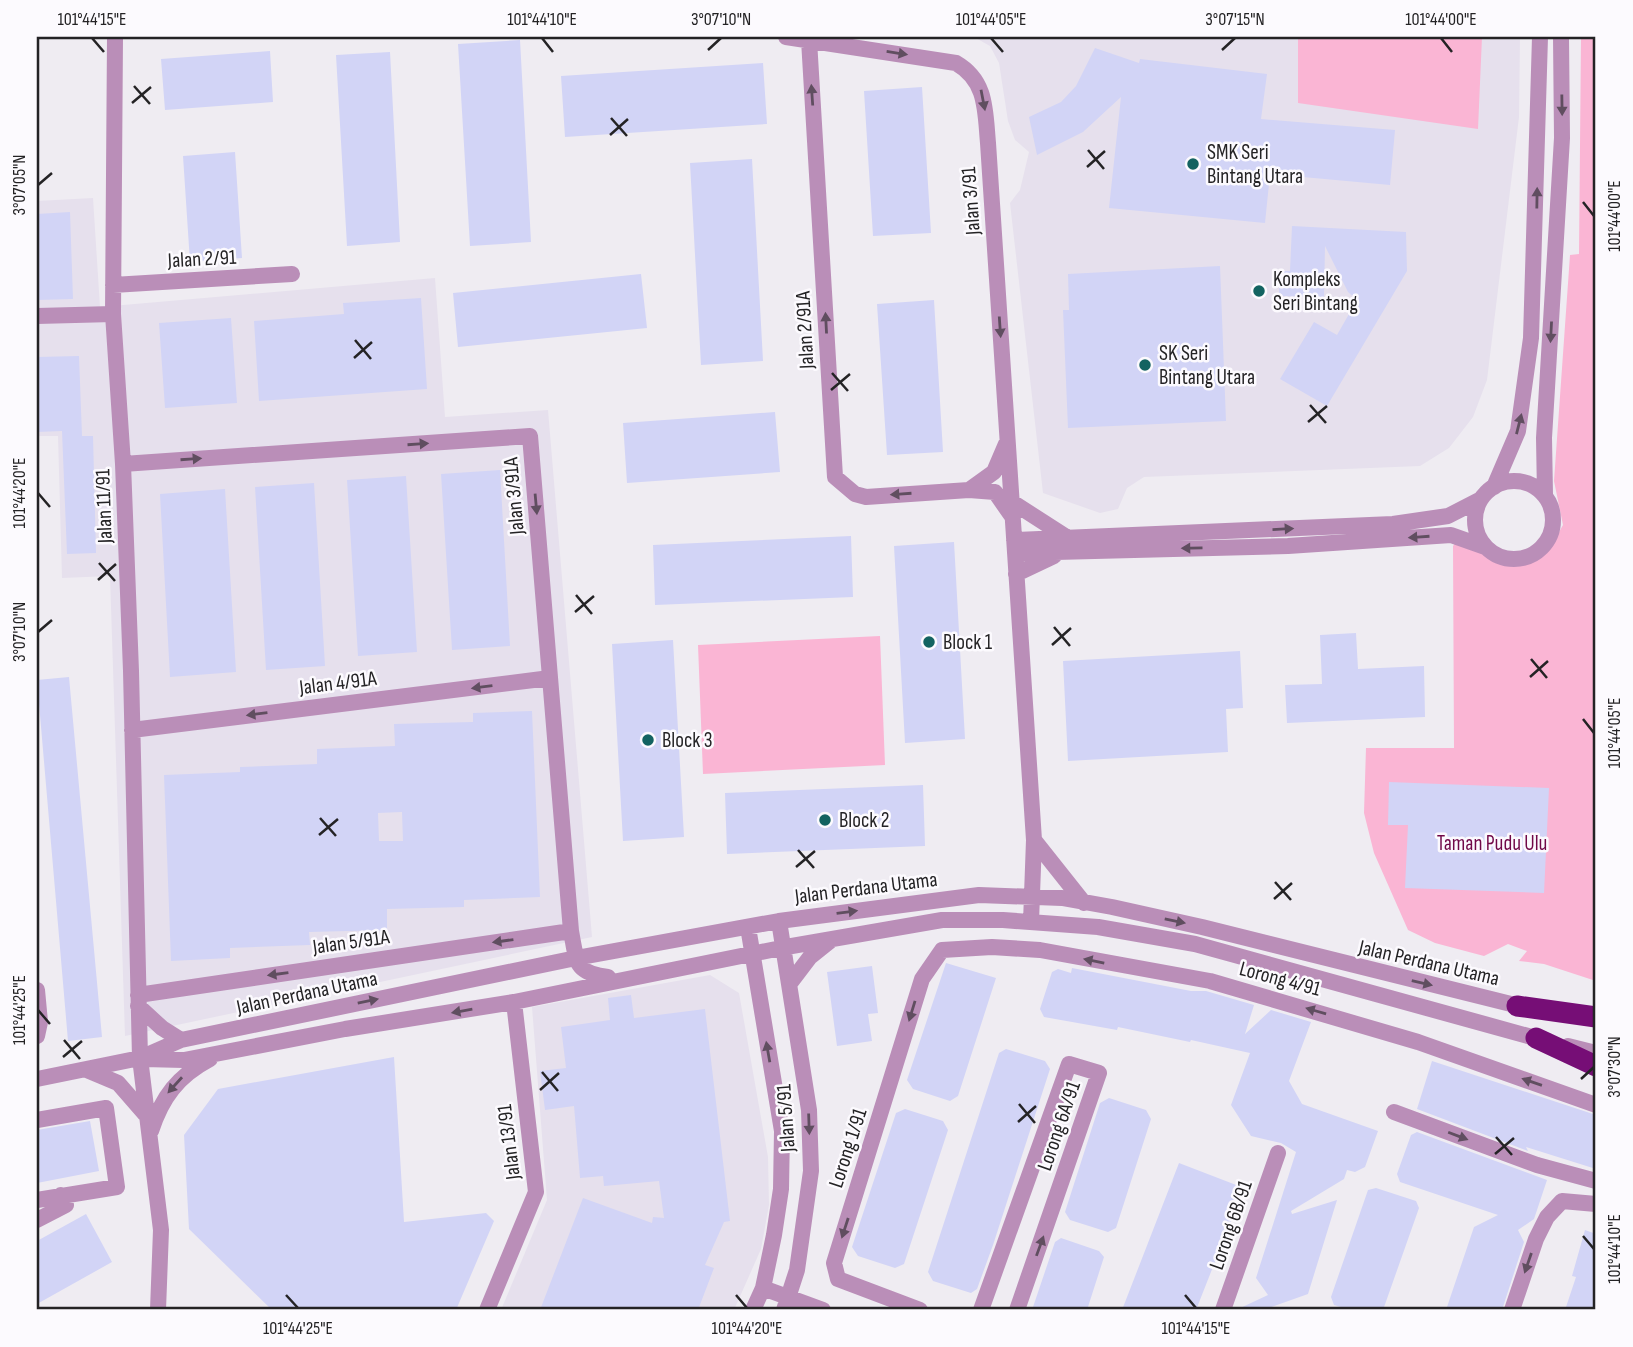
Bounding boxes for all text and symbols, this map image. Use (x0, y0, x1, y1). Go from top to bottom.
text: 101°44'15"E (58, 9, 126, 30)
text: 101°44'10"E (507, 9, 577, 30)
text: 3°07'10"N (691, 9, 751, 30)
text: 101°44'05"E (956, 9, 1026, 30)
text: 3°07'15"N (1205, 9, 1265, 30)
text: 101°44'00"E (1405, 9, 1477, 30)
one-way arrow (886, 48, 908, 59)
one-way arrow (806, 84, 817, 106)
one-way arrow (978, 89, 989, 111)
one-way arrow (1556, 94, 1567, 116)
place label: SMK Seri Bintang Utara (1207, 140, 1303, 189)
text: 3°07'05"N (9, 154, 30, 216)
marker: SMK Seri Bintang Utara (1185, 156, 1201, 172)
street label: Jalan 3/91 (956, 165, 986, 237)
text: 101°44'00"E (1604, 180, 1625, 252)
one-way arrow (1531, 186, 1543, 208)
street label: Jalan 2/91 (166, 245, 238, 273)
place label: Kompleks Seri Bintang (1273, 267, 1358, 316)
marker: Kompleks Seri Bintang (1251, 283, 1267, 299)
street label: Jalan 2/91A (790, 289, 820, 371)
one-way arrow (820, 311, 831, 333)
one-way arrow (995, 316, 1006, 338)
one-way arrow (1545, 321, 1556, 343)
place label: SK Seri Bintang Utara (1159, 341, 1255, 390)
marker: SK Seri Bintang Utara (1137, 357, 1153, 373)
one-way arrow (1514, 413, 1525, 435)
one-way arrow (407, 438, 429, 449)
one-way arrow (181, 453, 203, 464)
street label: Jalan 3/91A (498, 455, 530, 537)
text: 101°44'20"E (9, 458, 30, 528)
street label: Jalan 11/91 (90, 468, 118, 545)
one-way arrow (889, 489, 911, 500)
one-way arrow (531, 493, 542, 515)
one-way arrow (1272, 524, 1294, 535)
one-way arrow (1408, 532, 1430, 543)
one-way arrow (1181, 542, 1203, 553)
text: 3°07'10"N (9, 602, 30, 662)
place label: Block 1 (943, 630, 993, 655)
marker: Block 1 (921, 634, 937, 650)
street label: Jalan 4/91A (297, 666, 379, 700)
one-way arrow (471, 681, 493, 692)
text: 101°44'05"E (1604, 698, 1625, 768)
one-way arrow (246, 709, 268, 720)
place label: Block 3 (662, 728, 713, 753)
marker: Block 3 (640, 732, 656, 748)
place label: Block 2 (839, 808, 889, 833)
marker: Block 2 (817, 812, 833, 828)
park label: Taman Pudu Ulu (1437, 831, 1547, 856)
street label: Jalan Perdana Utama (792, 867, 939, 909)
one-way arrow (836, 906, 858, 917)
one-way arrow (1164, 915, 1186, 926)
street label: Jalan 5/91A (310, 924, 392, 960)
street label: Jalan Perdana Utama (1355, 934, 1502, 991)
one-way arrow (492, 936, 514, 947)
one-way arrow (1083, 955, 1105, 966)
street label: Lorong 4/91 (1237, 956, 1324, 1002)
street label: Jalan Perdana Utama (233, 966, 380, 1020)
one-way arrow (267, 969, 289, 980)
text: 101°44'25"E (9, 975, 30, 1045)
one-way arrow (1411, 978, 1433, 989)
one-way arrow (357, 996, 379, 1007)
one-way arrow (907, 1000, 917, 1021)
one-way arrow (1305, 1005, 1326, 1015)
one-way arrow (451, 1006, 473, 1017)
text: 3°07'30"N (1604, 1036, 1625, 1098)
one-way arrow (762, 1040, 773, 1062)
one-way arrow (167, 1076, 183, 1094)
one-way arrow (1521, 1076, 1542, 1087)
street label: Lorong 6A/91 (1032, 1077, 1086, 1174)
street label: Jalan 5/91 (771, 1083, 801, 1154)
street label: Jalan 13/91 (492, 1102, 526, 1182)
street label: Lorong 1/91 (823, 1105, 873, 1191)
one-way arrow (804, 1114, 815, 1136)
one-way arrow (1448, 1130, 1469, 1141)
street label: Lorong 6B/91 (1204, 1177, 1258, 1273)
text: 101°44'10"E (1604, 1214, 1625, 1284)
one-way arrow (839, 1218, 849, 1239)
one-way arrow (1035, 1236, 1046, 1257)
one-way arrow (1522, 1253, 1533, 1274)
text: 101°44'25"E (263, 1318, 333, 1339)
text: 101°44'20"E (712, 1318, 782, 1339)
text: 101°44'15"E (1162, 1318, 1230, 1339)

